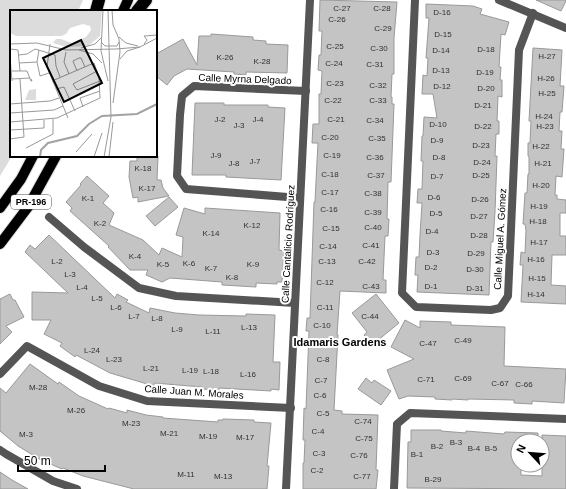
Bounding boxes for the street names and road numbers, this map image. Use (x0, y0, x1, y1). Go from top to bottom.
street label: Calle Myrna Delgado (198, 72, 292, 86)
street label: Calle Cantalicio Rodríguez (279, 185, 297, 303)
street label: Calle Miguel A. Gómez (492, 188, 508, 290)
road number: PR-196 (11, 195, 51, 209)
street label: Calle Juan M. Morales (144, 383, 244, 401)

